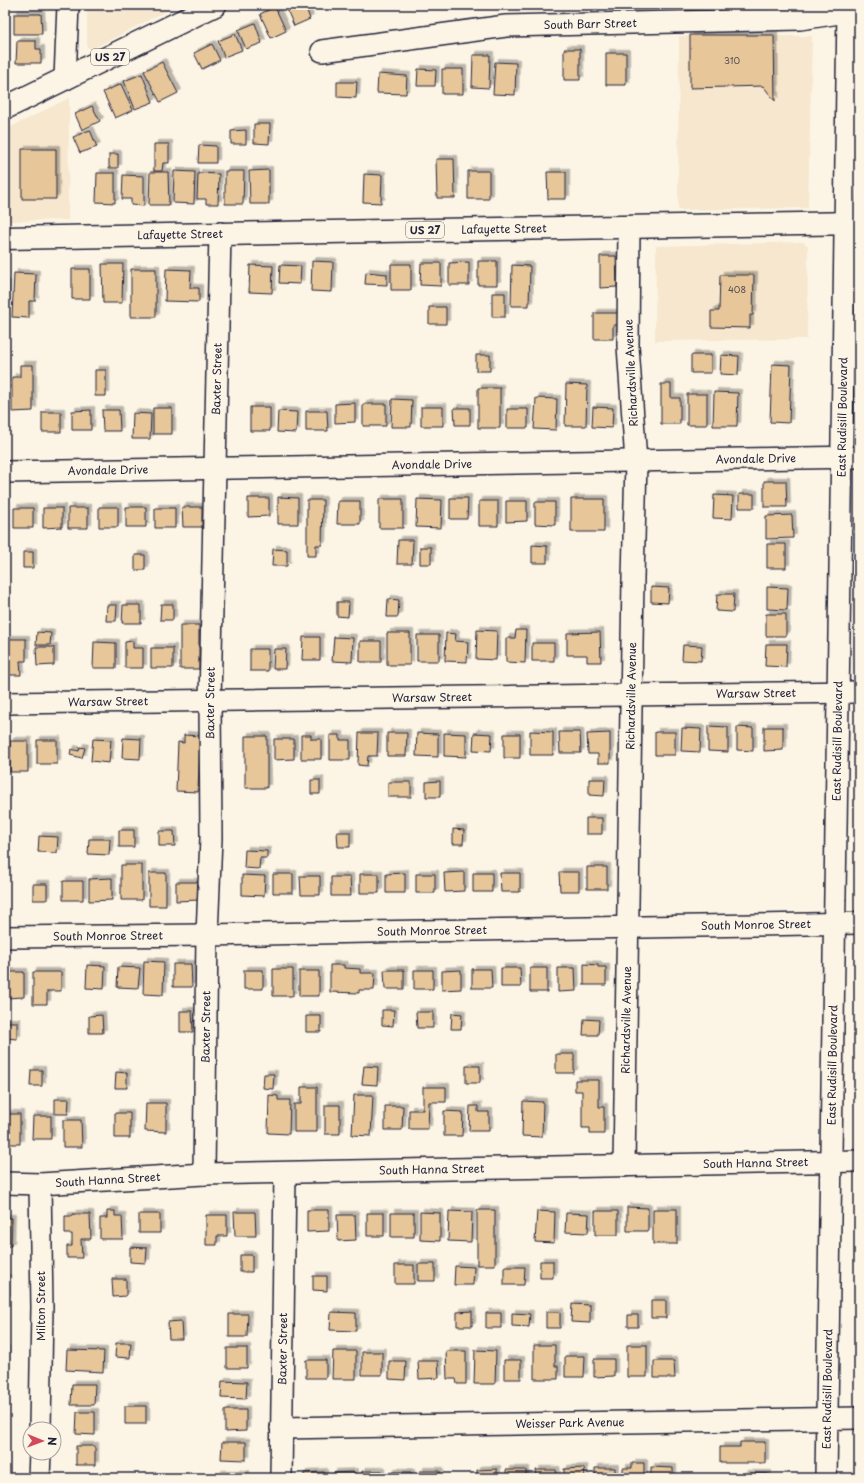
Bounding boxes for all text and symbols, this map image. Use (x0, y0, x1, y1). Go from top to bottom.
street label: South Barr Street (544, 14, 638, 33)
road number: US 27 (91, 49, 129, 65)
house number: 310 (724, 53, 740, 67)
street label: Lafayette Street (461, 219, 547, 238)
road number: US 27 (406, 222, 444, 238)
street label: Lafayette Street (137, 225, 223, 243)
house number: 408 (728, 282, 746, 296)
street label: Richardsville Avenue (619, 319, 642, 427)
street label: Baxter Street (207, 342, 226, 416)
street label: East Rudisill Boulevard (832, 357, 851, 477)
street label: Avondale Drive (716, 449, 796, 468)
street label: Avondale Drive (392, 455, 472, 473)
street label: Avondale Drive (68, 460, 149, 479)
street label: Richardsville Avenue (621, 642, 640, 750)
street label: Baxter Street (201, 666, 219, 739)
street label: East Rudisill Boulevard (827, 681, 846, 801)
street label: Warsaw Street (716, 684, 797, 702)
street label: Warsaw Street (392, 688, 473, 706)
street label: Warsaw Street (68, 692, 149, 710)
street label: South Monroe Street (701, 915, 812, 934)
street label: South Monroe Street (377, 921, 488, 940)
street label: South Monroe Street (53, 926, 164, 945)
street label: Richardsville Avenue (616, 966, 635, 1074)
street label: Baxter Street (196, 990, 214, 1063)
street label: East Rudisill Boulevard (822, 1005, 841, 1125)
street label: South Hanna Street (703, 1153, 809, 1172)
street label: South Hanna Street (379, 1159, 485, 1179)
street label: South Hanna Street (55, 1168, 161, 1191)
street label: Milton Street (32, 1270, 49, 1341)
street label: Baxter Street (273, 1312, 291, 1385)
street label: East Rudisill Boulevard (817, 1329, 836, 1449)
street label: Weisser Park Avenue (515, 1413, 625, 1432)
north arrow (22, 1421, 62, 1461)
text: N (44, 1437, 61, 1446)

